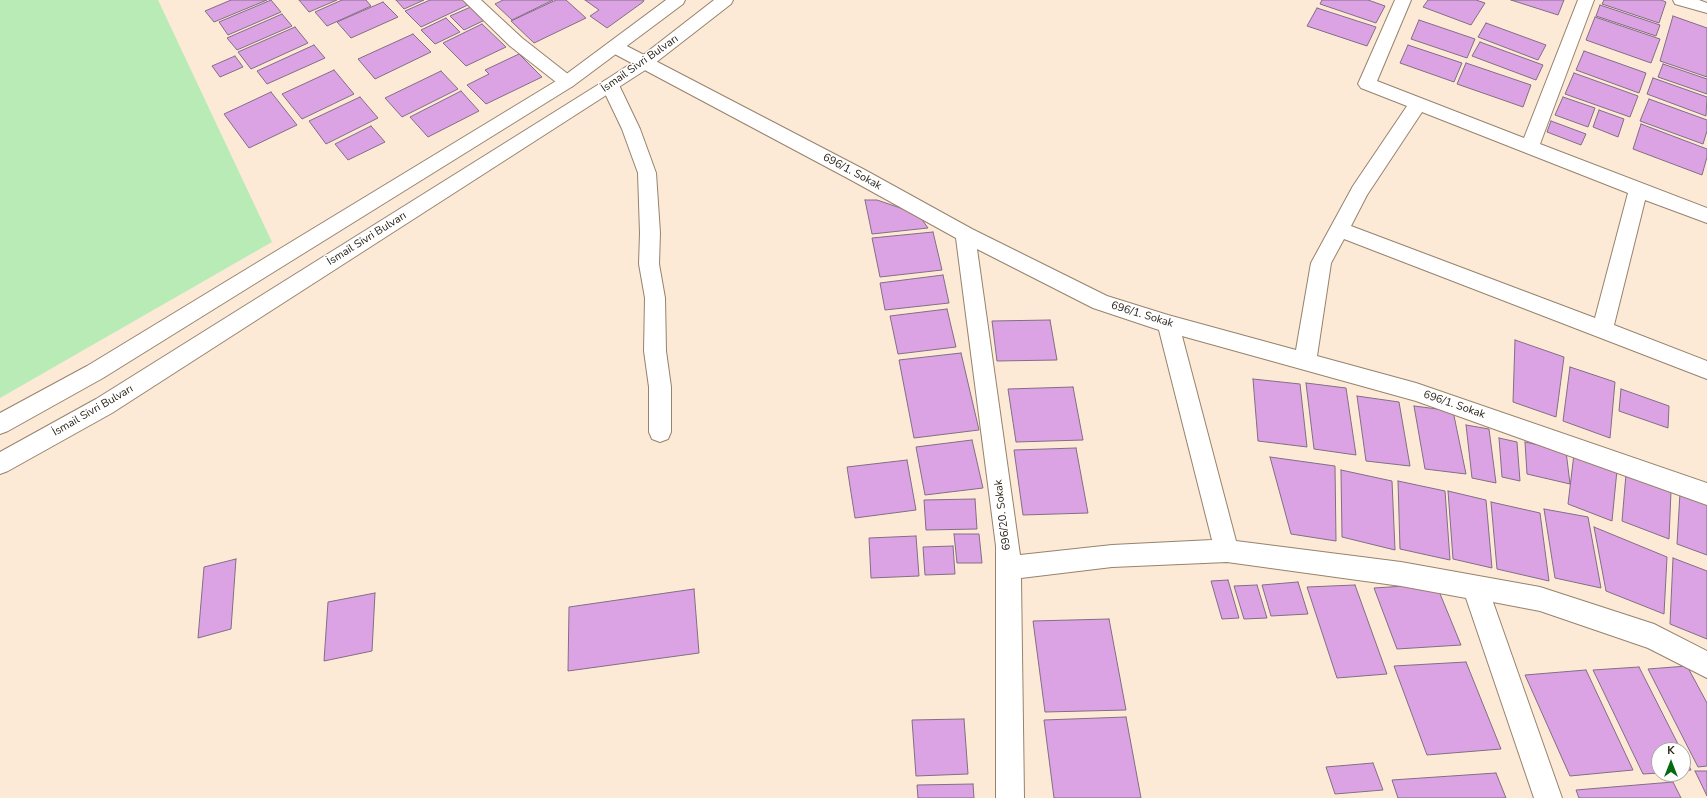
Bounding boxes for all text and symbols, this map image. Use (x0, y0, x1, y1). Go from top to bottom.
street label: İsmail Sivri Bulvarı (599, 33, 681, 95)
street label: 696/1. Sokak (820, 151, 884, 193)
street label: İsmail Sivri Bulvarı (325, 209, 409, 269)
street label: 696/1. Sokak (1109, 299, 1175, 331)
street label: İsmail Sivri Bulvarı (50, 383, 136, 439)
street label: 696/1. Sokak (1421, 388, 1487, 422)
street label: 696/20. Sokak (992, 479, 1014, 551)
north arrow (1651, 742, 1691, 782)
text: K (1667, 743, 1675, 758)

